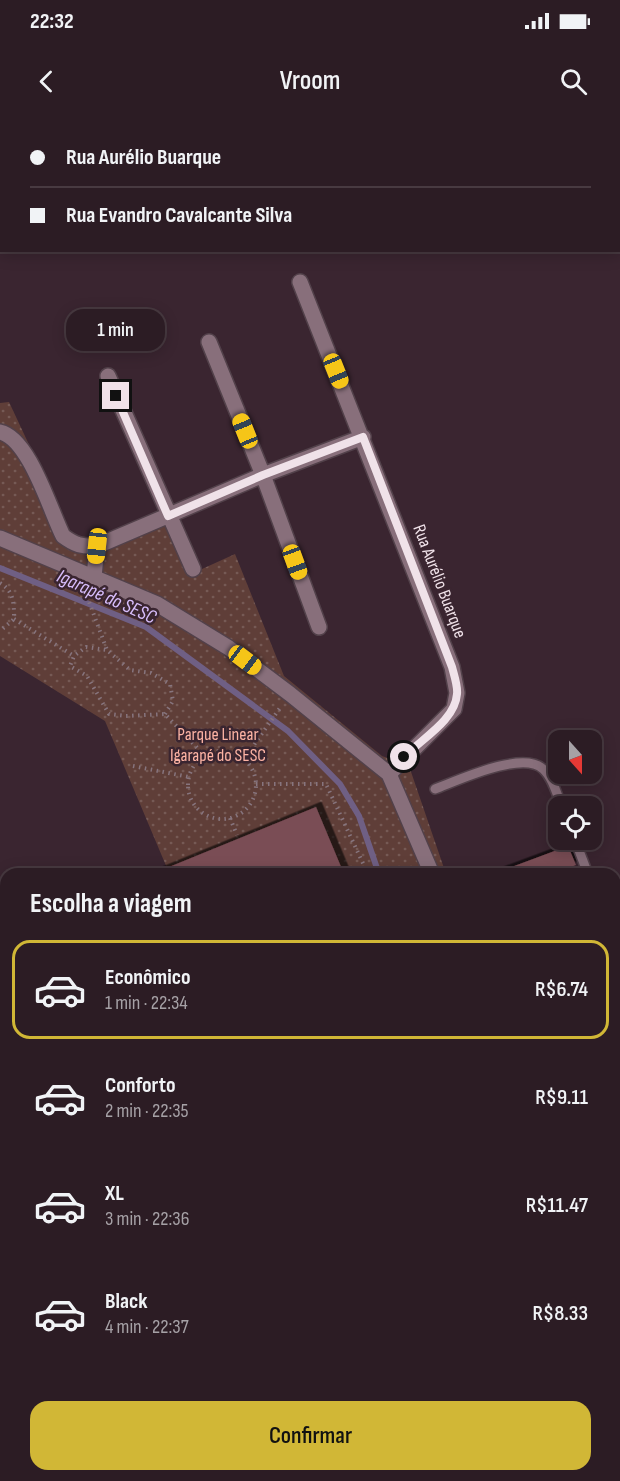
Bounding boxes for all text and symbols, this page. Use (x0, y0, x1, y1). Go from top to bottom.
text: 22:32 (30, 8, 74, 35)
icon: back (30, 65, 63, 98)
text: Vroom (280, 65, 340, 97)
icon: search (557, 65, 590, 98)
text: Rua Aurélio Buarque (66, 144, 221, 171)
text: Rua Evandro Cavalcante Silva (66, 202, 292, 229)
callout: 1 min (66, 309, 166, 351)
text: 1 min (97, 318, 134, 342)
car (321, 351, 351, 391)
route end (102, 382, 129, 409)
car (230, 411, 260, 451)
street label: Rua Aurélio Buarque (408, 521, 471, 641)
car (86, 527, 108, 565)
car (280, 542, 310, 582)
water label: Igarapé do SESC (53, 564, 161, 630)
car (225, 642, 265, 678)
park label: Parque Linear Igarapé do SESC (170, 724, 266, 766)
north arrow (548, 730, 602, 784)
map controls (548, 730, 602, 850)
route start (390, 743, 417, 770)
button: locate (548, 796, 602, 850)
text: Escolha a viagem (30, 888, 192, 920)
icon: car (33, 963, 87, 1017)
text: Econômico (105, 964, 191, 991)
text: R$6.74 (535, 976, 588, 1003)
text: 1 min · 22:34 (105, 991, 188, 1015)
icon: car (33, 1071, 87, 1125)
text: Conforto (105, 1072, 176, 1099)
text: R$9.11 (535, 1084, 588, 1111)
text: 2 min · 22:35 (105, 1099, 189, 1123)
icon: car (33, 1179, 87, 1233)
text: XL (105, 1180, 124, 1207)
text: R$11.47 (526, 1192, 588, 1219)
text: 3 min · 22:36 (105, 1207, 189, 1231)
icon: car (33, 1287, 87, 1341)
text: Black (105, 1288, 147, 1315)
text: R$8.33 (532, 1300, 588, 1327)
text: 4 min · 22:37 (105, 1315, 189, 1339)
button: Confirmar (30, 1401, 591, 1470)

